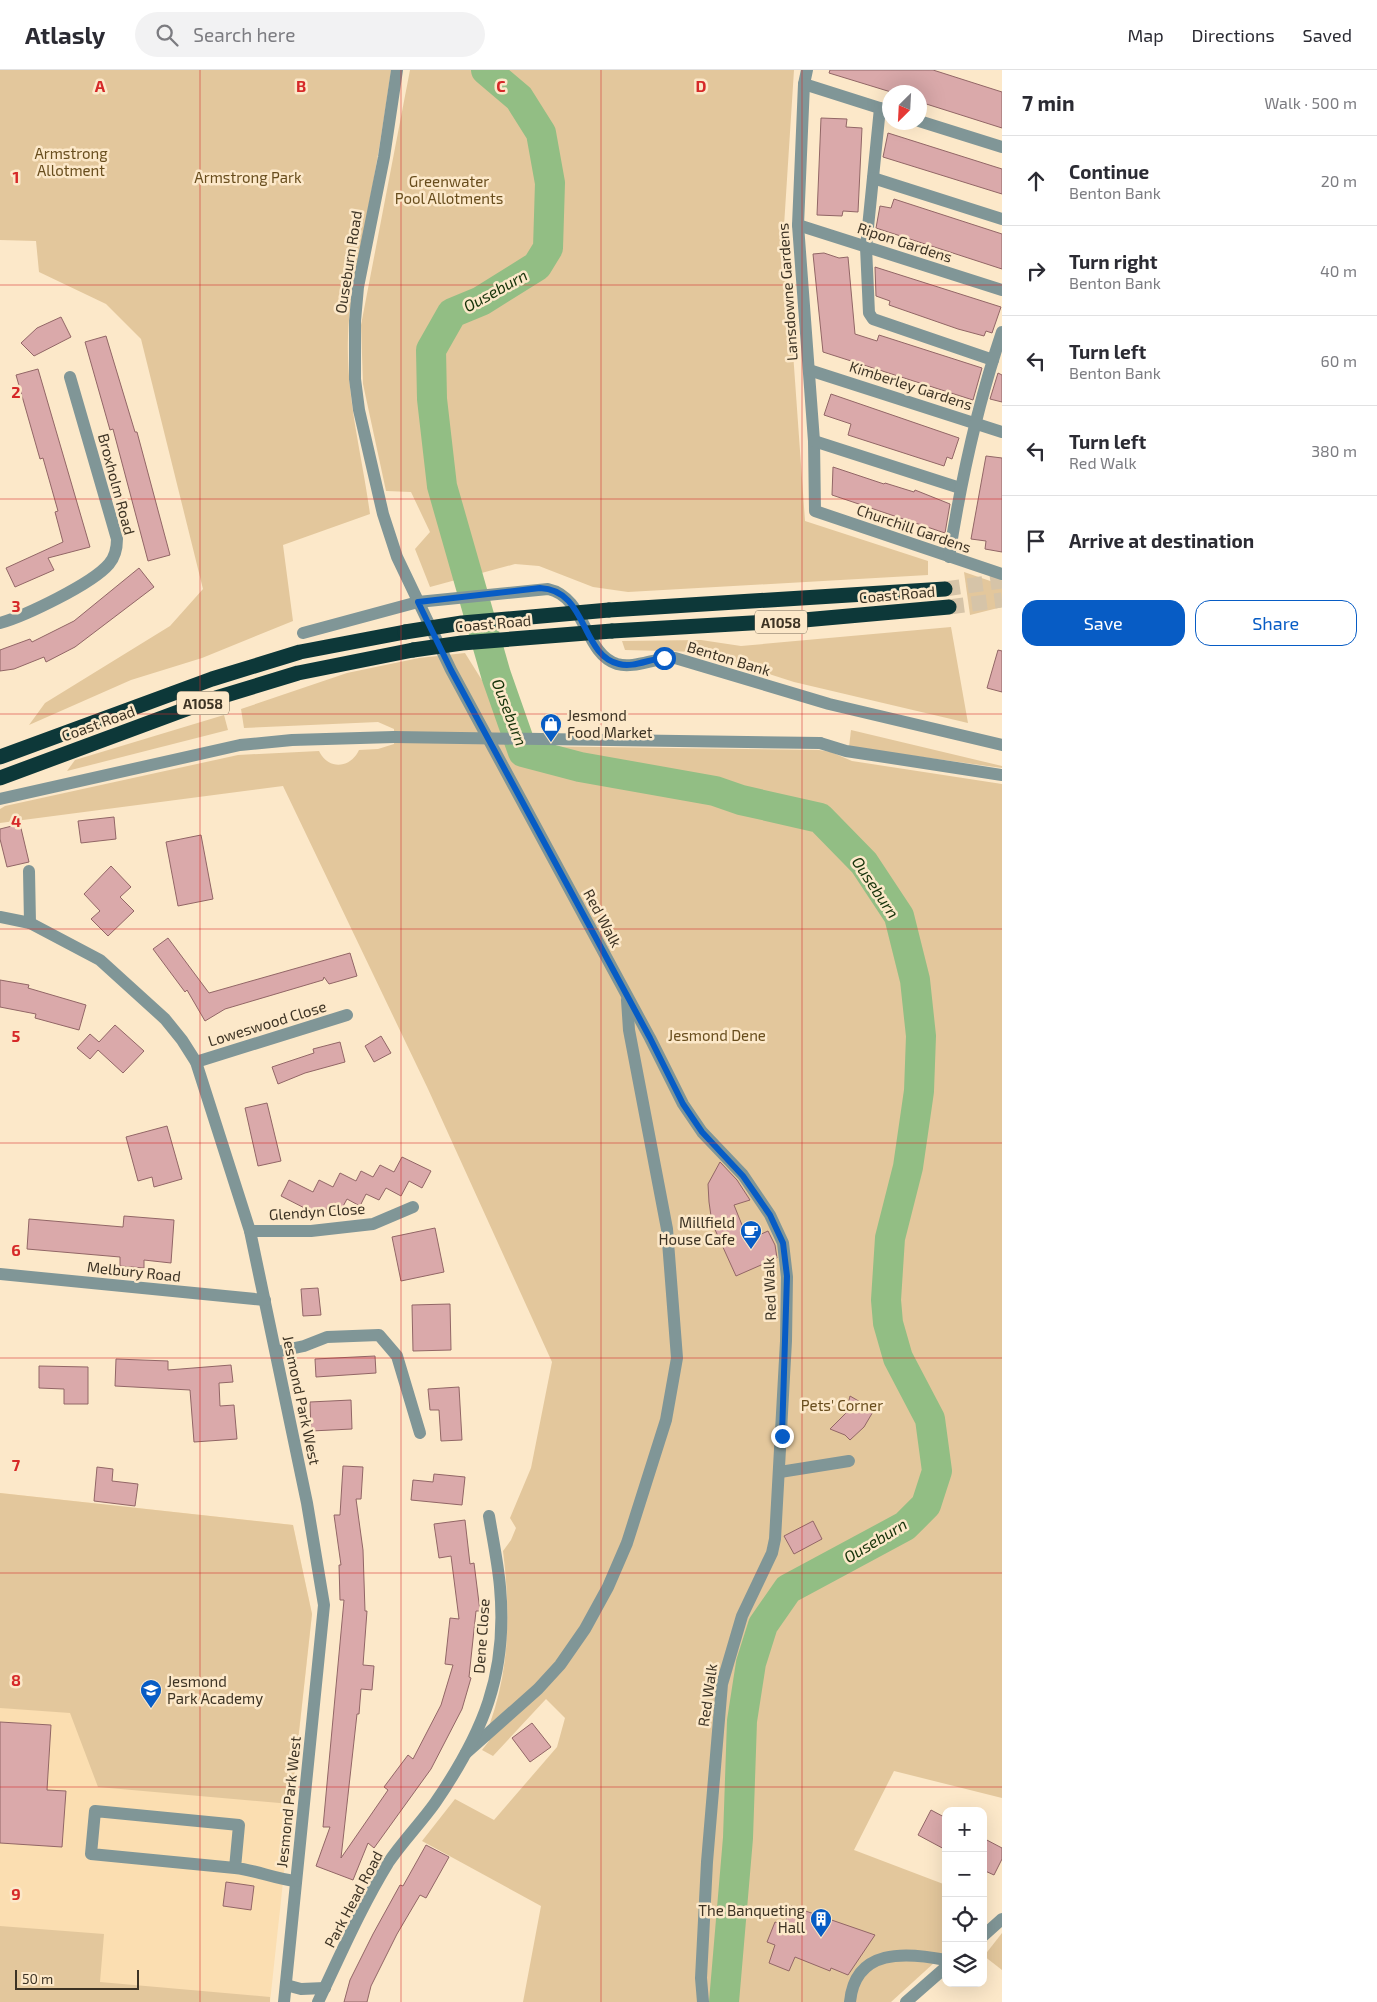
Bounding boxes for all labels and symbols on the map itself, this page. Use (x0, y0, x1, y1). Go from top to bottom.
text: A (95, 76, 106, 95)
text: B (296, 76, 306, 95)
text: C (496, 76, 506, 95)
text: D (696, 76, 707, 95)
north arrow (882, 85, 927, 130)
park label: Armstrong Allotment (34, 144, 108, 179)
text: 1 (13, 167, 19, 186)
park label: Armstrong Park (194, 168, 302, 186)
park label: Greenwater Pool Allotments (395, 172, 503, 207)
street label: Ouseburn Road (331, 209, 365, 315)
street label: Ripon Gardens (855, 218, 955, 266)
street label: Lansdowne Gardens (773, 222, 801, 362)
water label: Ouseburn (460, 265, 530, 315)
street label: Kimberley Gardens (847, 357, 975, 413)
text: 2 (11, 382, 21, 401)
street label: Broxholm Road (95, 431, 139, 537)
street label: Churchill Gardens (854, 500, 974, 556)
street label: Coast Road (858, 582, 936, 606)
text: 3 (11, 596, 21, 615)
road number: A1058 (755, 610, 807, 634)
street label: Coast Road (454, 611, 532, 635)
street label: Benton Bank (685, 637, 773, 679)
route start (653, 647, 676, 670)
water label: Ouseburn (489, 676, 531, 748)
road number: A1058 (177, 692, 229, 714)
street label: Coast Road (59, 701, 137, 745)
place label: Jesmond Food Market (567, 706, 653, 741)
shop icon: Jesmond Food Market (539, 712, 563, 743)
text: 4 (11, 811, 21, 830)
water label: Ouseburn (848, 853, 904, 921)
street label: Red Walk (580, 886, 626, 951)
street label: Loweswood Close (206, 996, 328, 1050)
text: 5 (12, 1026, 21, 1045)
park label: Jesmond Dene (668, 1026, 766, 1044)
street label: Glendyn Close (268, 1199, 366, 1223)
place label: Millfield House Cafe (658, 1213, 735, 1248)
cafe icon: Millfield House Cafe (739, 1219, 763, 1250)
text: 6 (11, 1240, 21, 1259)
street label: Melbury Road (86, 1257, 182, 1285)
street label: Red Walk (759, 1257, 779, 1321)
street label: Jesmond Park West (279, 1334, 325, 1467)
park label: Pets' Corner (801, 1396, 883, 1414)
route end (771, 1425, 794, 1448)
text: 7 (12, 1455, 21, 1474)
water label: Ouseburn (840, 1514, 910, 1566)
street label: Dene Close (469, 1598, 493, 1674)
street label: Red Walk (694, 1662, 720, 1728)
text: 8 (11, 1670, 21, 1689)
place label: Jesmond Park Academy (167, 1672, 263, 1707)
school or university icon: Jesmond Park Academy (139, 1678, 163, 1709)
street label: Jesmond Park West (272, 1735, 304, 1869)
street label: Park Head Road (320, 1848, 386, 1950)
text: 9 (11, 1884, 21, 1903)
place label: The Banqueting Hall (698, 1901, 806, 1936)
building icon: The Banqueting Hall (809, 1907, 833, 1938)
scale bar (15, 1967, 139, 1990)

